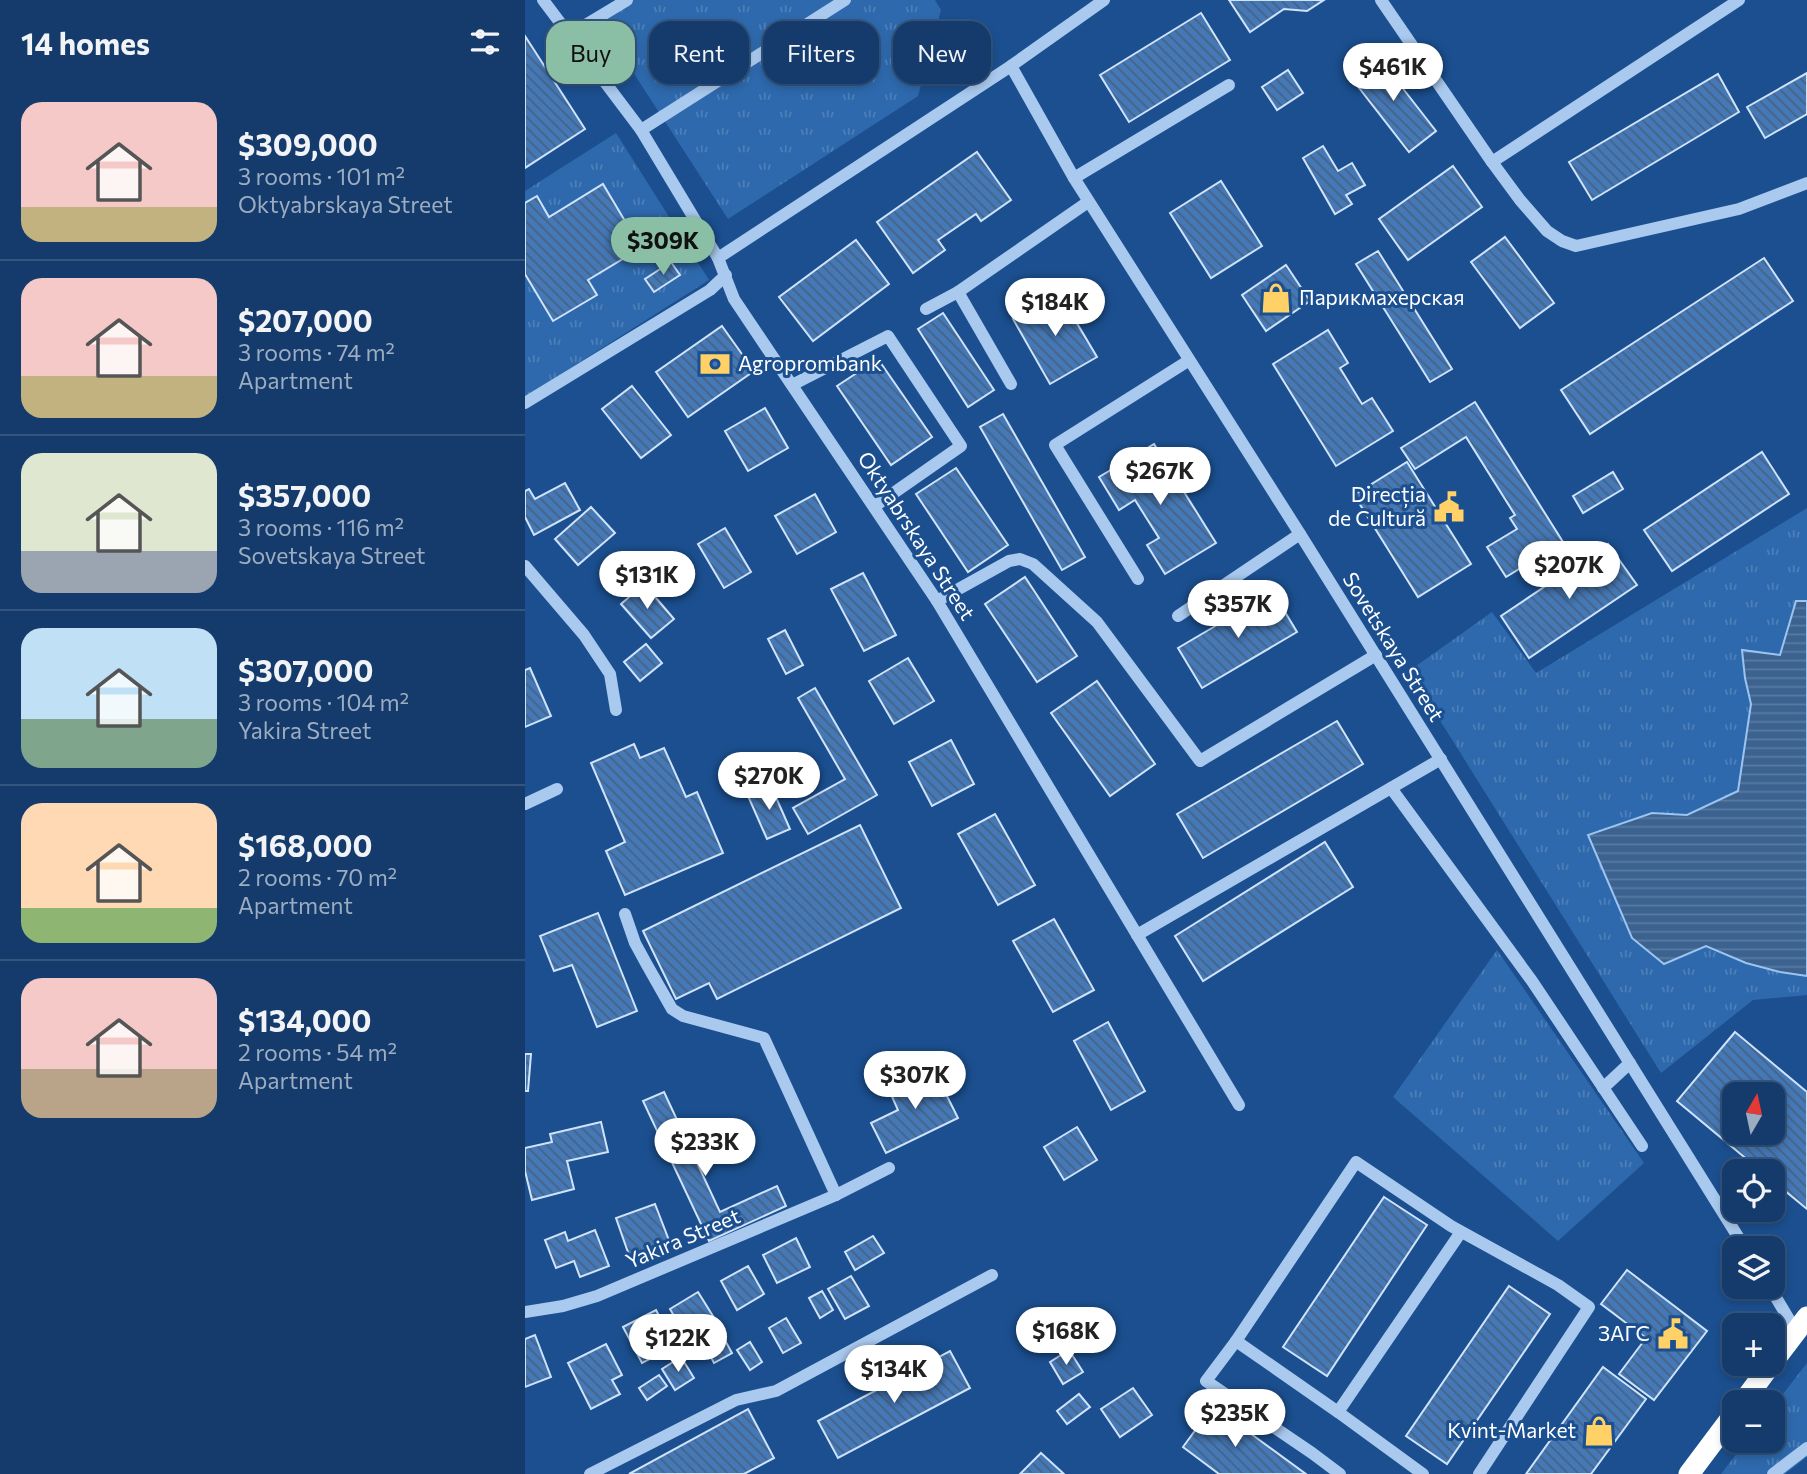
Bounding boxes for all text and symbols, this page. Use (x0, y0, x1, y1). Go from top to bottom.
chip: Buy (546, 21, 635, 84)
chip: Rent (649, 21, 749, 84)
chip: Filters (763, 21, 879, 84)
chip: New (893, 21, 991, 84)
icon: filters (466, 23, 504, 61)
text: 14 homes (21, 24, 150, 61)
pin: $461K (1344, 43, 1442, 103)
text: $461K (1359, 52, 1427, 80)
text: $309,000 (238, 125, 378, 162)
icon: home (77, 130, 161, 214)
text: 3 rooms · 101 m² (238, 162, 405, 190)
text: Oktyabrskaya Street (238, 190, 453, 218)
pin: $309K (614, 218, 712, 277)
text: $309K (627, 226, 699, 254)
pin: $184K (1006, 278, 1104, 338)
shop icon: Парикмахерская (1259, 281, 1293, 315)
place label: Парикмахерская (1299, 284, 1465, 309)
text: $184K (1021, 287, 1089, 315)
text: $207,000 (238, 301, 373, 338)
icon: home (77, 306, 161, 390)
text: 3 rooms · 74 m² (238, 338, 395, 366)
bank icon: Agroprombank (698, 347, 732, 381)
place label: Agroprombank (738, 350, 882, 375)
text: Apartment (238, 366, 353, 394)
street label: Oktyabrskaya Street (853, 446, 981, 624)
pin: $267K (1111, 448, 1209, 507)
text: $267K (1126, 456, 1194, 484)
text: $357,000 (238, 476, 371, 513)
icon: home (77, 481, 161, 565)
place label: Direcția de Cultură (1328, 481, 1426, 530)
public building icon: Direcția de Cultură (1432, 490, 1466, 524)
text: 3 rooms · 116 m² (238, 513, 404, 541)
text: Sovetskaya Street (238, 541, 425, 569)
pin: $207K (1520, 542, 1618, 601)
text: $207K (1534, 550, 1604, 578)
pin: $131K (598, 552, 696, 611)
text: $131K (615, 560, 679, 588)
street label: Sovetskaya Street (1338, 567, 1450, 725)
pin: $357K (1189, 580, 1287, 640)
text: $357K (1204, 589, 1272, 617)
text: $307,000 (238, 651, 373, 688)
icon: home (77, 656, 161, 740)
text: 3 rooms · 104 m² (238, 688, 409, 716)
text: Yakira Street (238, 716, 372, 744)
pin: $270K (720, 752, 818, 812)
text: $270K (734, 761, 804, 789)
text: $168,000 (238, 826, 372, 863)
icon: home (77, 831, 161, 915)
text: 2 rooms · 70 m² (238, 863, 397, 891)
text: Apartment (238, 891, 353, 919)
text: $134,000 (238, 1001, 371, 1038)
icon: home (77, 1006, 161, 1090)
text: 2 rooms · 54 m² (238, 1038, 397, 1066)
pin: $307K (866, 1052, 964, 1111)
text: $307K (880, 1060, 950, 1088)
text: Apartment (238, 1066, 353, 1094)
north arrow (1722, 1082, 1785, 1144)
map controls (1722, 1082, 1785, 1453)
pin: $233K (656, 1118, 754, 1178)
text: $233K (670, 1127, 740, 1155)
button: locate (1722, 1159, 1785, 1222)
street label: Yakira Street (621, 1202, 743, 1273)
button: layers (1722, 1236, 1785, 1299)
pin: $168K (1017, 1308, 1115, 1367)
button: + (1722, 1313, 1785, 1376)
pin: $122K (629, 1314, 727, 1374)
text: $168K (1032, 1316, 1100, 1344)
public building icon: ЗАГС (1656, 1317, 1690, 1351)
place label: ЗАГС (1598, 1320, 1650, 1345)
text: $122K (645, 1323, 711, 1351)
pin: $134K (845, 1346, 943, 1405)
text: $134K (860, 1354, 928, 1382)
pin: $235K (1186, 1390, 1284, 1449)
button: − (1722, 1390, 1785, 1453)
text: $235K (1200, 1398, 1270, 1426)
shop icon: Kvint-Market (1582, 1414, 1616, 1448)
place label: Kvint-Market (1447, 1417, 1576, 1442)

